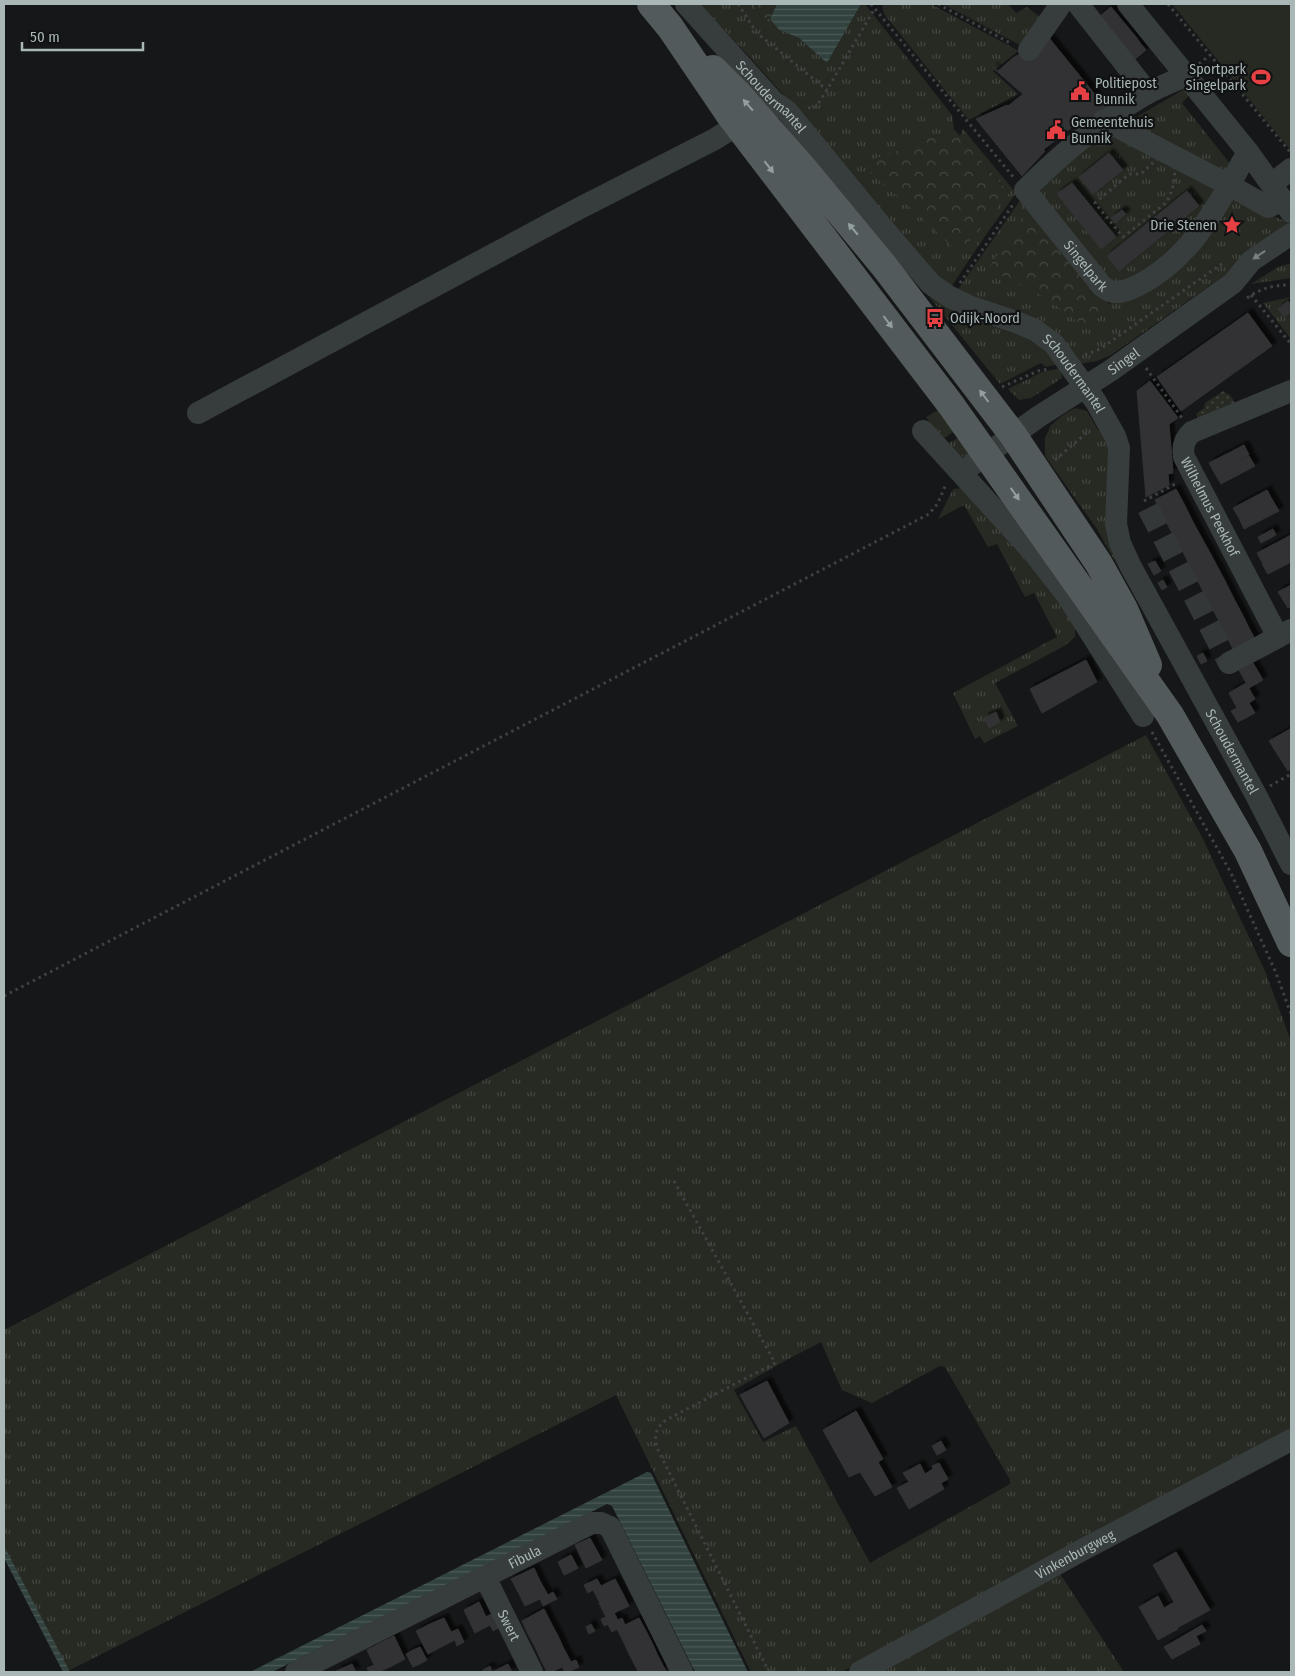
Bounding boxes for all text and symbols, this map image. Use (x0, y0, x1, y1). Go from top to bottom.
scale bar (22, 20, 144, 52)
text: 50 m (30, 28, 60, 46)
street label: Schoudermantel (732, 57, 810, 137)
place label: Sportpark Singelpark (1186, 61, 1246, 94)
sports icon: Sportpark Singelpark (1250, 66, 1272, 88)
place label: Politiepost Bunnik (1095, 75, 1157, 108)
public building icon: Politiepost Bunnik (1069, 80, 1091, 102)
one-way arrow (742, 98, 753, 111)
place label: Gemeentehuis Bunnik (1071, 114, 1153, 147)
public building icon: Gemeentehuis Bunnik (1045, 119, 1067, 141)
one-way arrow (764, 160, 775, 173)
place icon: Drie Stenen (1221, 214, 1243, 236)
place label: Drie Stenen (1150, 217, 1217, 234)
one-way arrow (847, 222, 858, 235)
street label: Singelpark (1060, 237, 1111, 296)
one-way arrow (1253, 250, 1266, 260)
bus stop icon: Odijk-Noord (924, 307, 946, 329)
place label: Odijk-Noord (950, 310, 1020, 327)
one-way arrow (883, 315, 894, 328)
street label: Schoudermantel (1039, 331, 1109, 416)
street label: Singel (1105, 344, 1143, 379)
one-way arrow (978, 390, 989, 403)
street label: Wilhelmus Peekhof (1177, 455, 1243, 561)
one-way arrow (1010, 487, 1020, 501)
street label: Schoudermantel (1202, 706, 1262, 797)
street label: Vinkenburgweg (1033, 1526, 1118, 1583)
street label: Fibula (506, 1542, 544, 1573)
street label: Swert (494, 1607, 524, 1644)

